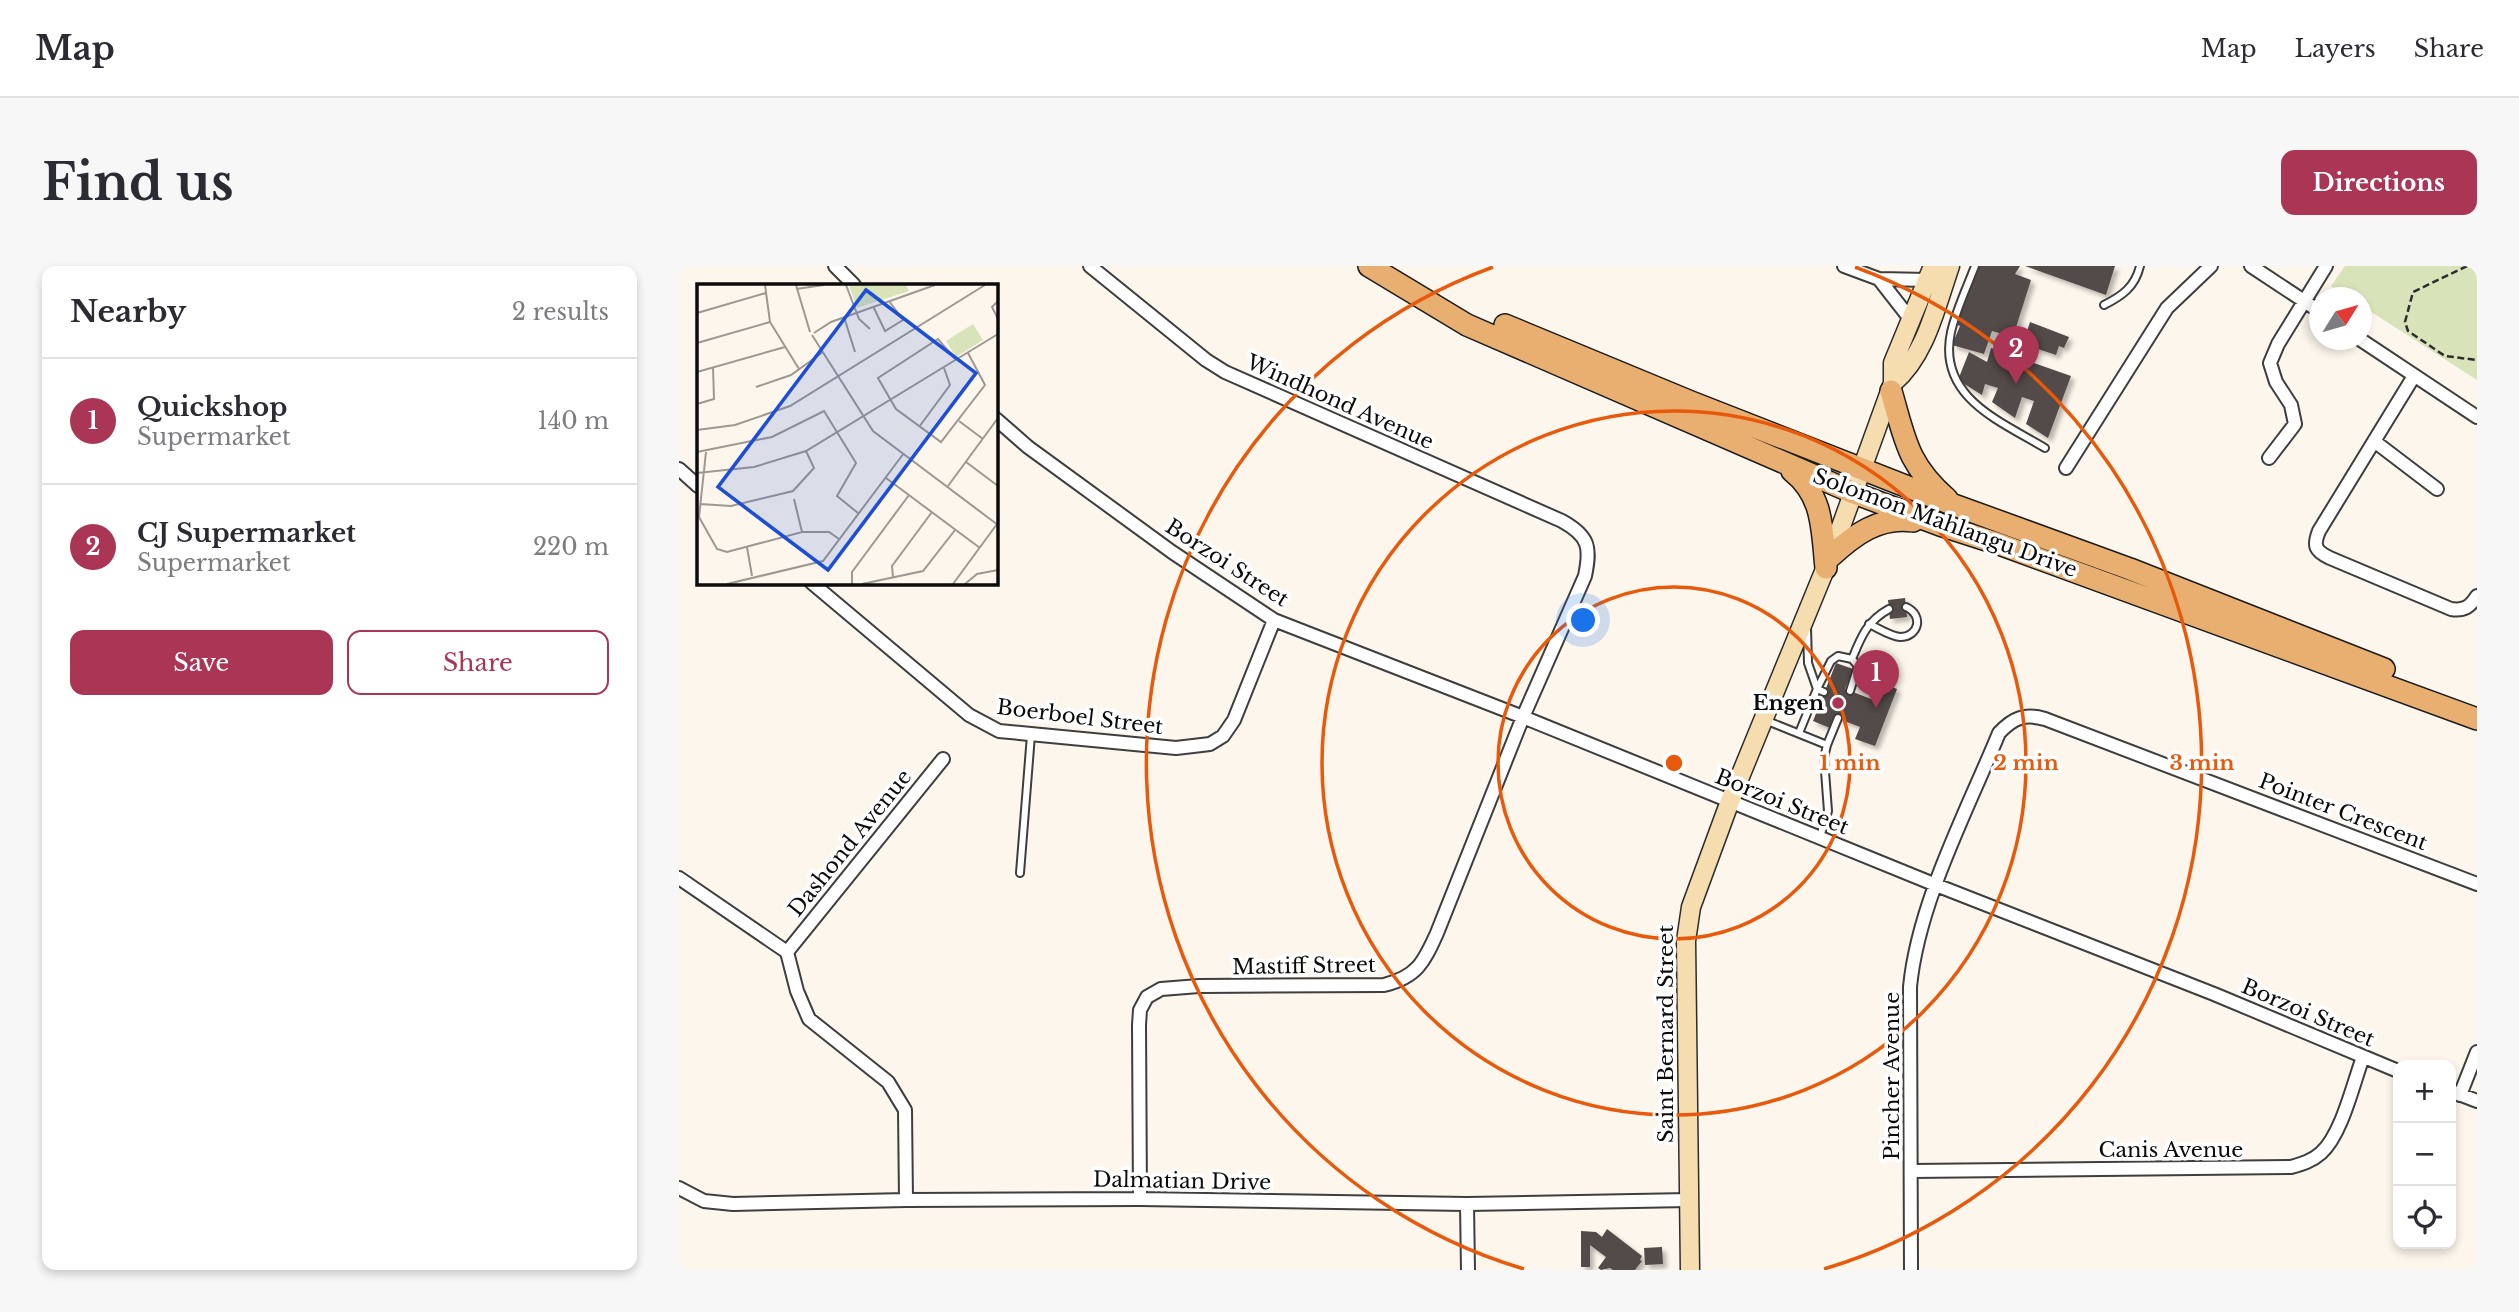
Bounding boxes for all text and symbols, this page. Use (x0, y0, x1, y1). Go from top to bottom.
text: Map (35, 28, 115, 69)
text: Map (2201, 34, 2257, 63)
text: Layers (2295, 34, 2376, 63)
text: Share (2414, 34, 2484, 63)
button: Directions (2281, 150, 2477, 215)
text: Find us (42, 152, 234, 213)
inset map (697, 284, 997, 584)
north arrow (2309, 287, 2372, 350)
text: Nearby (70, 293, 186, 330)
text: 2 results (512, 298, 609, 326)
pin: 2 (1993, 326, 2039, 384)
street label: Windhond Avenue (1241, 349, 1438, 455)
text: Quickshop (137, 391, 287, 423)
text: 1 (88, 407, 98, 435)
text: 140 m (538, 407, 609, 435)
text: Supermarket (137, 423, 291, 451)
street label: Solomon Mahlangu Drive (1809, 463, 2081, 583)
street label: Borzoi Street (1161, 514, 1294, 613)
text: CJ Supermarket (137, 517, 356, 549)
text: 2 (86, 533, 100, 561)
text: 220 m (533, 533, 609, 561)
text: Supermarket (137, 549, 291, 577)
your location (1566, 603, 1600, 637)
button: Save (70, 630, 333, 695)
button: Share (347, 630, 609, 695)
pin: 1 (1853, 650, 1899, 708)
place label: Engen (1752, 690, 1824, 716)
street label: Boerboel Street (995, 694, 1165, 740)
marker: Engen (1830, 695, 1846, 711)
text: 1 min (1820, 750, 1880, 776)
text: 2 min (1993, 750, 2059, 776)
text: 3 min (2169, 750, 2235, 776)
centre of rings (1662, 751, 1686, 775)
street label: Borzoi Street (1711, 763, 1853, 841)
street label: Dashond Avenue (783, 764, 917, 922)
street label: Pointer Crescent (2255, 768, 2431, 856)
street label: Saint Bernard Street (1653, 925, 1679, 1143)
street label: Mastiff Street (1232, 952, 1376, 980)
street label: Borzoi Street (2238, 973, 2378, 1053)
street label: Pincher Avenue (1879, 992, 1905, 1160)
map controls (2393, 1060, 2456, 1249)
button: + (2393, 1060, 2456, 1123)
button: − (2393, 1123, 2456, 1186)
street label: Canis Avenue (2099, 1137, 2243, 1163)
street label: Dalmatian Drive (1093, 1166, 1271, 1196)
button: locate (2393, 1186, 2456, 1249)

